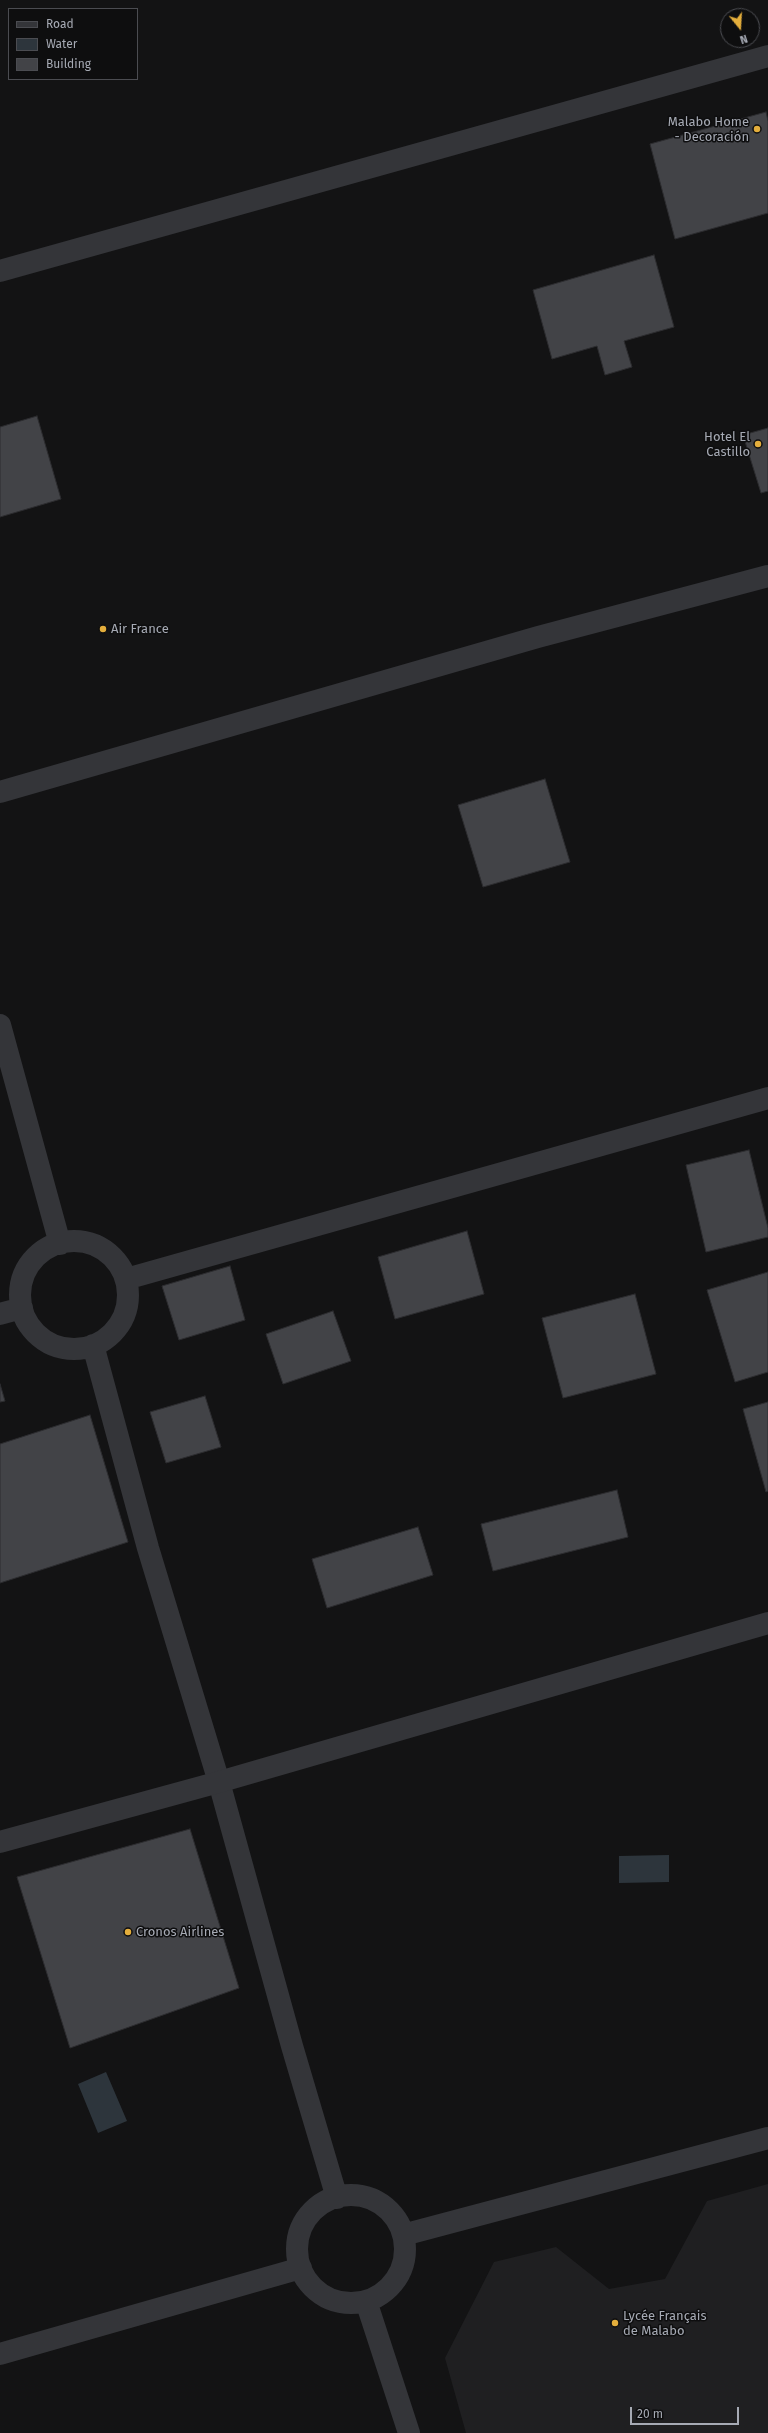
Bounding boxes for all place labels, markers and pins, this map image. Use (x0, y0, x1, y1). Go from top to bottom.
place label: Malabo Home - Decoración (668, 114, 749, 145)
marker: Malabo Home - Decoración (752, 124, 762, 134)
place label: Hotel El Castillo (704, 429, 750, 460)
marker: Hotel El Castillo (753, 439, 763, 449)
place label: Air France (111, 621, 169, 637)
marker: Air France (98, 624, 108, 634)
place label: Cronos Airlines (136, 1924, 224, 1940)
marker: Cronos Airlines (123, 1927, 133, 1937)
place label: Lycée Français de Malabo (623, 2308, 707, 2339)
marker: Lycée Français de Malabo (610, 2318, 620, 2328)

